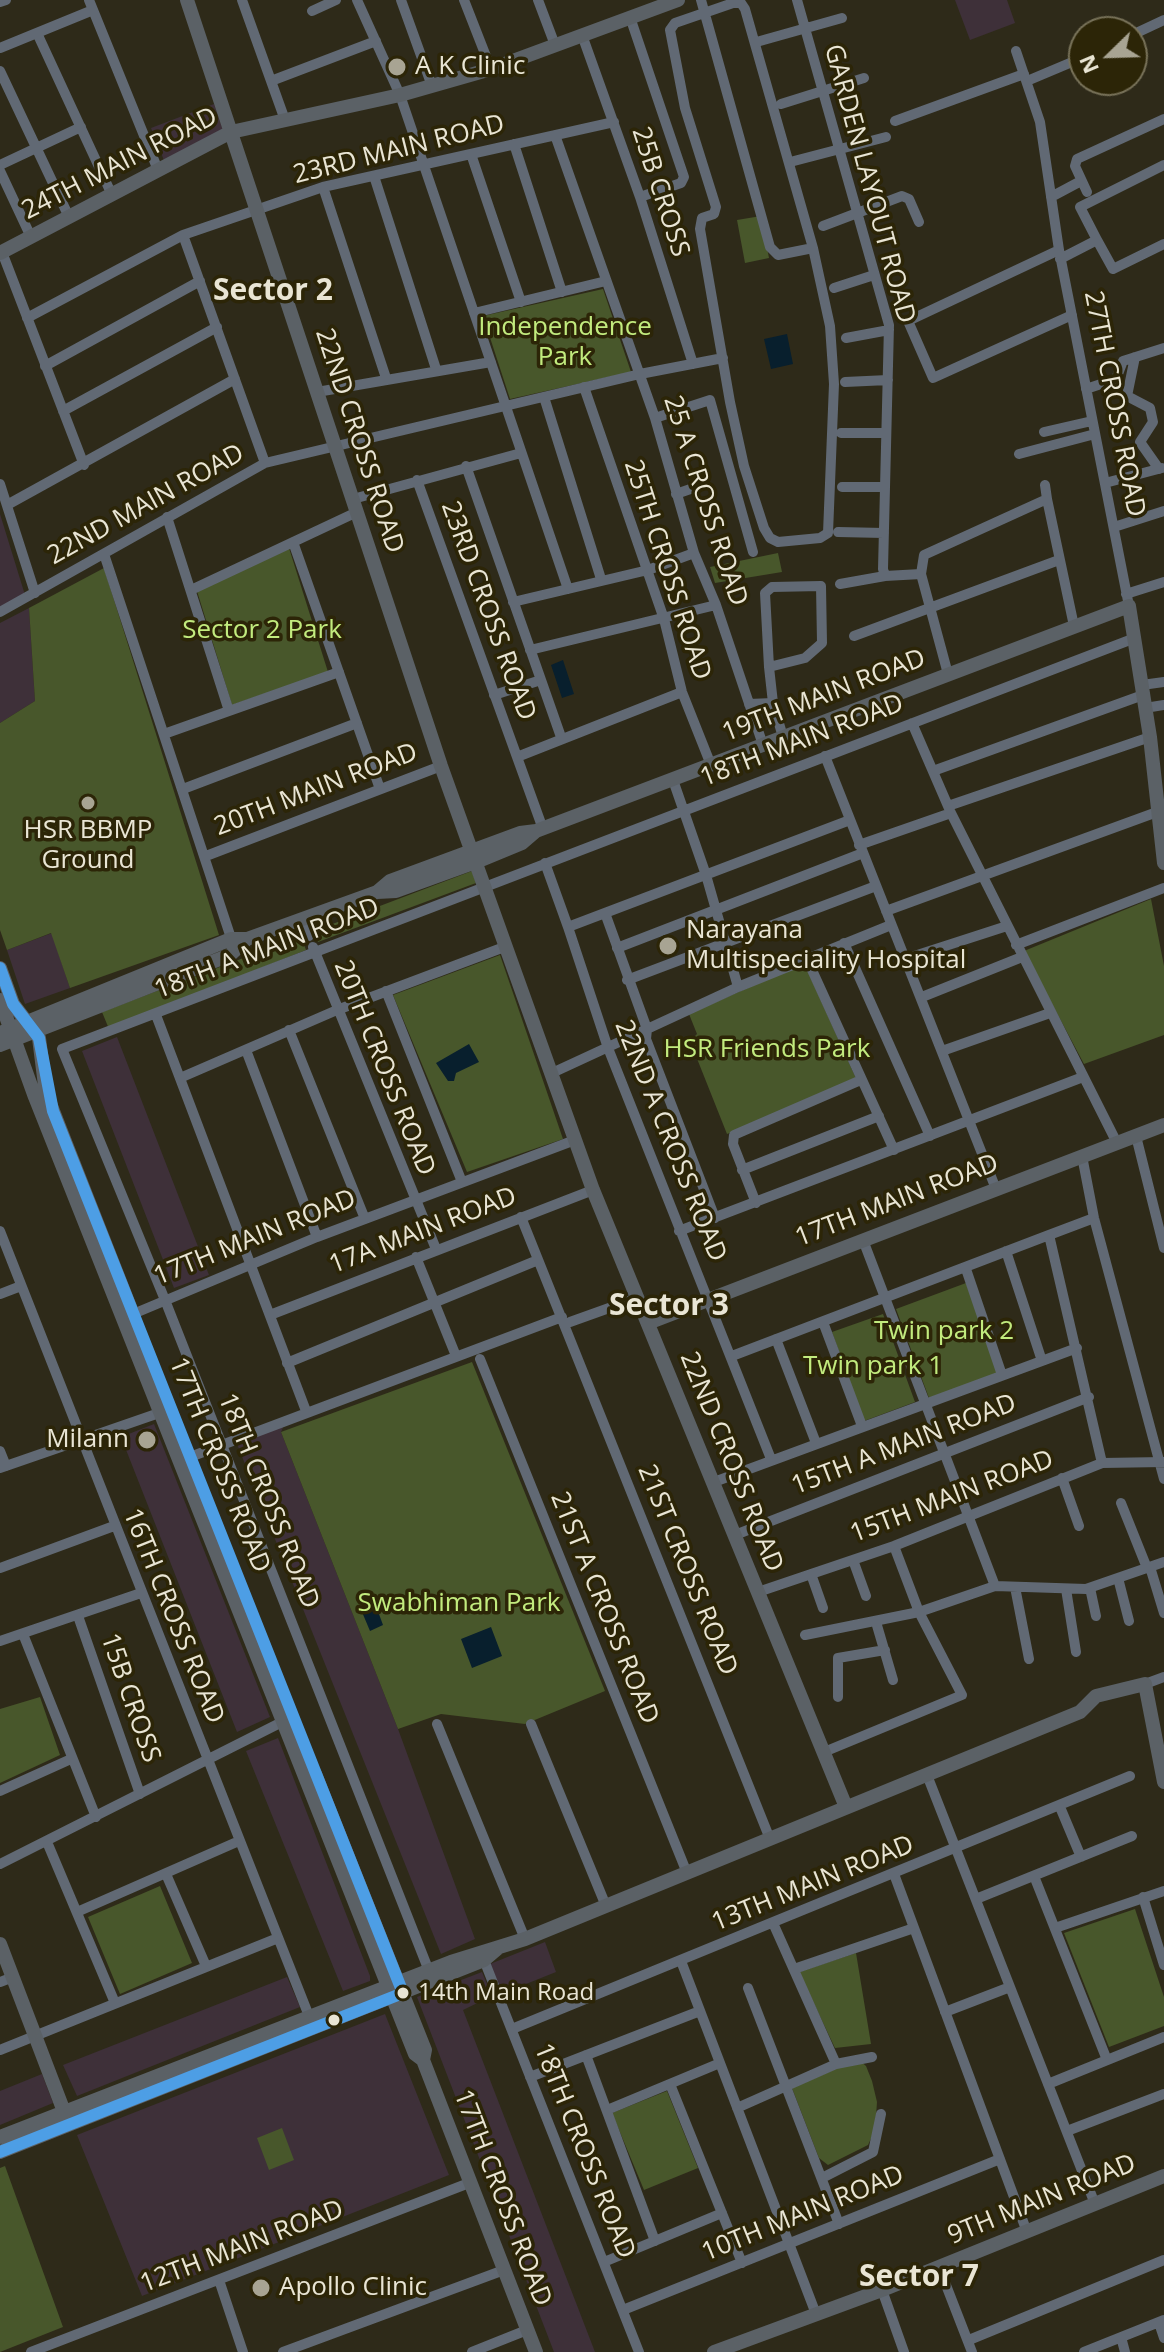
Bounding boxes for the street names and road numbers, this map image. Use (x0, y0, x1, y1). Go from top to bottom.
street label: GARDEN LAYOUT ROAD (817, 41, 921, 327)
street label: 24TH MAIN ROAD (17, 101, 223, 227)
street label: 23RD MAIN ROAD (290, 109, 508, 191)
street label: 25B CROSS (624, 123, 696, 261)
street label: 27TH CROSS ROAD (1077, 288, 1151, 520)
street label: 22ND CROSS ROAD (308, 325, 410, 557)
street label: 25 A CROSS ROAD (656, 392, 754, 610)
street label: 22ND MAIN ROAD (42, 438, 250, 572)
street label: 25TH CROSS ROAD (617, 456, 717, 684)
street label: 23RD CROSS ROAD (434, 497, 542, 725)
street label: 19TH MAIN ROAD (718, 643, 930, 749)
street label: 18TH MAIN ROAD (696, 688, 908, 794)
street label: 20TH MAIN ROAD (210, 737, 422, 843)
street label: 18TH A MAIN ROAD (150, 892, 384, 1006)
street label: 20TH CROSS ROAD (327, 956, 441, 1180)
street label: 22ND A CROSS ROAD (607, 1016, 733, 1266)
street label: 17TH MAIN ROAD (791, 1148, 1003, 1254)
street label: 17A MAIN ROAD (325, 1181, 521, 1281)
street label: 17TH MAIN ROAD (149, 1183, 361, 1293)
street label: 22ND CROSS ROAD (673, 1347, 789, 1577)
street label: 17TH CROSS ROAD (162, 1353, 276, 1577)
street label: 15TH A MAIN ROAD (787, 1388, 1021, 1502)
street label: 18TH CROSS ROAD (211, 1389, 325, 1613)
street label: 15TH MAIN ROAD (846, 1444, 1058, 1550)
street label: 21ST CROSS ROAD (630, 1460, 744, 1680)
street label: 21ST A CROSS ROAD (543, 1487, 665, 1729)
street label: 16TH CROSS ROAD (116, 1504, 230, 1728)
street label: 15B CROSS (93, 1629, 167, 1767)
street label: 13TH MAIN ROAD (707, 1829, 919, 1939)
street label: 18TH CROSS ROAD (527, 2039, 641, 2263)
street label: 17TH CROSS ROAD (446, 2085, 558, 2311)
street label: 9TH MAIN ROAD (943, 2148, 1141, 2252)
street label: 10TH MAIN ROAD (697, 2159, 909, 2269)
street label: 12TH MAIN ROAD (136, 2194, 348, 2300)

